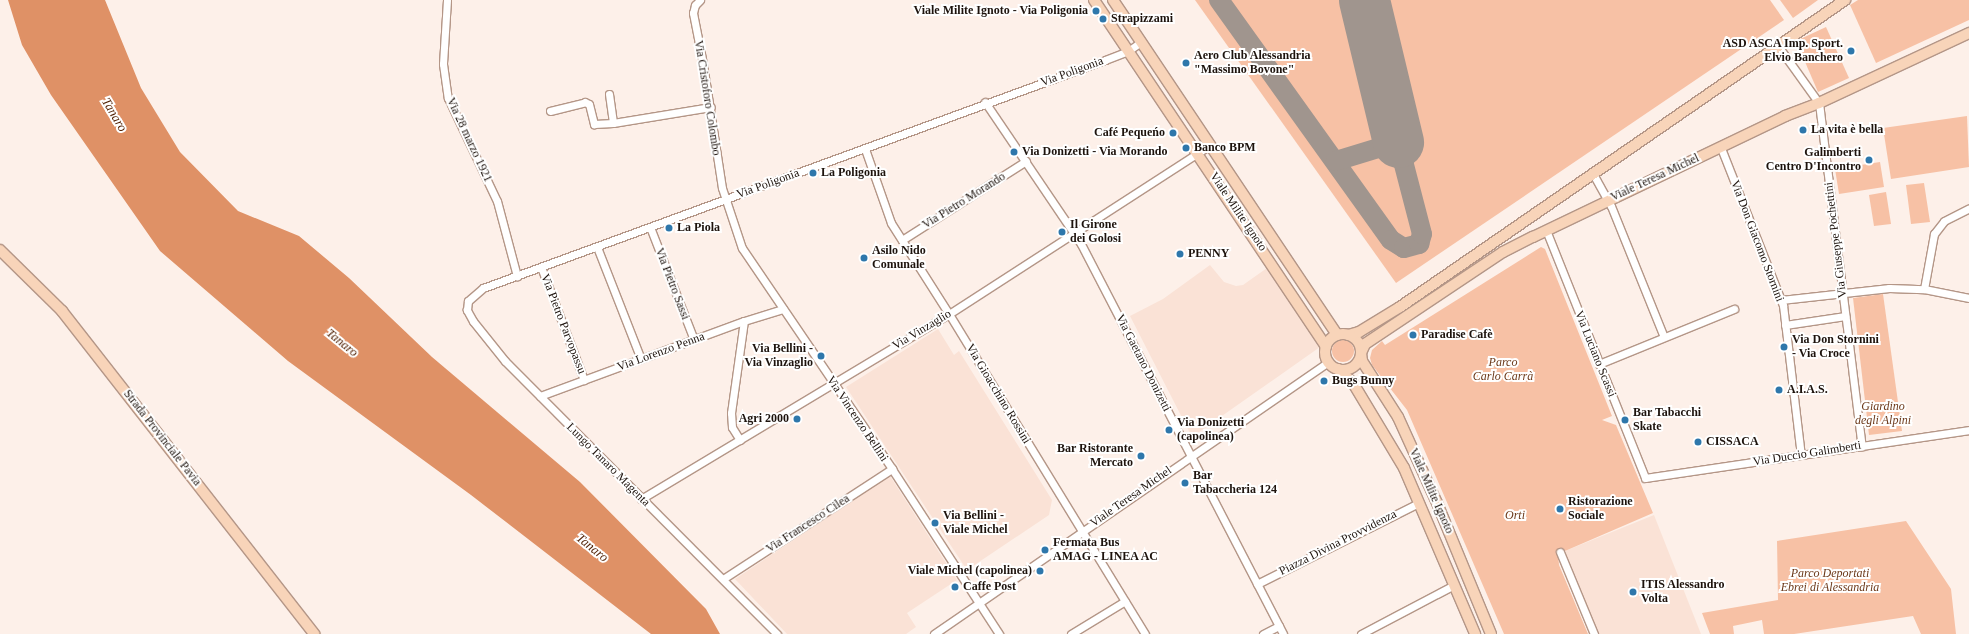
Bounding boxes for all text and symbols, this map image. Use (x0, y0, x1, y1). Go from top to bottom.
place label: Viale Milite Ignoto - Via Poligonia (913, 4, 1088, 18)
marker: Viale Milite Ignoto - Via Poligonia (1091, 6, 1101, 16)
place label: Strapizzami (1111, 12, 1173, 26)
marker: Strapizzami (1098, 14, 1108, 24)
place label: ASD ASCA Imp. Sport. Elvio Banchero (1721, 37, 1843, 65)
street label: Via Cristoforo Colombo (691, 39, 723, 157)
marker: ASD ASCA Imp. Sport. Elvio Banchero (1846, 46, 1856, 56)
place label: Aero Club Alessandria "Massimo Bovone" (1194, 49, 1311, 77)
street label: Via Poligonia (1039, 54, 1105, 90)
marker: Aero Club Alessandria "Massimo Bovone" (1181, 58, 1191, 68)
water label: Tanaro (98, 95, 130, 135)
street label: Via 28 marzo 1921 (443, 95, 495, 185)
place label: La vita è bella (1811, 123, 1883, 137)
marker: La vita è bella (1798, 125, 1808, 135)
place label: Café Pequeńo (1094, 126, 1165, 140)
marker: Café Pequeńo (1168, 128, 1178, 138)
place label: Banco BPM (1194, 141, 1256, 155)
marker: Banco BPM (1181, 143, 1191, 153)
place label: Via Donizetti - Via Morando (1022, 145, 1168, 159)
place label: Galimberti Centro D'Incontro (1766, 146, 1861, 174)
marker: Via Donizetti - Via Morando (1009, 147, 1019, 157)
street label: Viale Teresa Michel (1608, 151, 1702, 205)
marker: Galimberti Centro D'Incontro (1864, 155, 1874, 165)
street label: Via Poligonia (735, 166, 801, 202)
place label: La Poligonia (821, 166, 886, 180)
marker: La Poligonia (808, 168, 818, 178)
street label: Via Pietro Morando (920, 170, 1008, 232)
street label: Viale Milite Ignoto (1206, 170, 1270, 254)
street label: Via Don Giacomo Stornini (1727, 178, 1787, 304)
street label: Via Giuseppe Pochettini (1822, 181, 1850, 299)
place label: Il Girone dei Golosi (1070, 218, 1121, 246)
place label: La Piola (677, 221, 720, 235)
marker: La Piola (664, 223, 674, 233)
marker: Il Girone dei Golosi (1057, 227, 1067, 237)
place label: Asilo Nido Comunale (872, 244, 926, 272)
street label: Via Pietro Sassi (652, 246, 692, 322)
place label: PENNY (1188, 247, 1229, 261)
marker: PENNY (1175, 249, 1185, 259)
marker: Asilo Nido Comunale (859, 253, 869, 263)
street label: Via Pietro Parvopassu (537, 272, 589, 376)
street label: Via Vinzaglio (890, 307, 954, 353)
street label: Via Luciano Scassi (1571, 309, 1619, 399)
street label: Via Gaetano Donizetti (1112, 312, 1174, 414)
water label: Tanaro (323, 325, 361, 361)
place label: Paradise Cafè (1421, 328, 1493, 342)
street label: Via Lorenzo Penna (615, 330, 707, 374)
marker: Paradise Cafè (1408, 330, 1418, 340)
place label: Via Don Stornini - Via Croce (1792, 333, 1879, 361)
street label: Via Gioacchino Rossini (962, 341, 1034, 447)
place label: Via Bellini - Via Vinzaglio (744, 342, 813, 370)
marker: Via Don Stornini - Via Croce (1779, 342, 1789, 352)
marker: Via Bellini - Via Vinzaglio (816, 351, 826, 361)
park label: Parco Carlo Carrà (1473, 356, 1533, 384)
street label: Via Vincenzo Bellini (823, 373, 891, 465)
place label: Bugs Bunny (1332, 374, 1394, 388)
marker: Bugs Bunny (1319, 376, 1329, 386)
place label: A.I.A.S. (1787, 383, 1828, 397)
marker: A.I.A.S. (1774, 385, 1784, 395)
street label: Strada Provinciale Pavia (120, 387, 204, 489)
park label: Giardino degli Alpini (1855, 400, 1911, 428)
place label: Bar Tabacchi Skate (1633, 406, 1702, 434)
place label: Agri 2000 (739, 412, 789, 426)
marker: Agri 2000 (792, 414, 802, 424)
marker: Bar Tabacchi Skate (1620, 415, 1630, 425)
place label: Via Donizetti (capolinea) (1177, 416, 1244, 444)
street label: Lungo Tanaro Magenta (563, 420, 653, 510)
marker: Via Donizetti (capolinea) (1164, 425, 1174, 435)
place label: CISSACA (1706, 435, 1759, 449)
marker: CISSACA (1693, 437, 1703, 447)
street label: Via Duccio Galimberti (1752, 438, 1862, 470)
place label: Bar Ristorante Mercato (1057, 442, 1133, 470)
street label: Viale Milite Ignoto (1406, 446, 1456, 536)
marker: Bar Ristorante Mercato (1136, 451, 1146, 461)
street label: Viale Teresa Michel (1087, 463, 1175, 531)
place label: Bar Tabaccheria 124 (1193, 469, 1277, 497)
marker: Bar Tabaccheria 124 (1180, 478, 1190, 488)
street label: Via Francesco Cilea (764, 492, 852, 556)
place label: Ristorazione Sociale (1568, 495, 1633, 523)
marker: Ristorazione Sociale (1555, 504, 1565, 514)
street label: Piazza Divina Provvidenza (1277, 507, 1399, 579)
place label: Via Bellini - Viale Michel (943, 509, 1008, 537)
park label: Orti (1505, 509, 1525, 523)
marker: Via Bellini - Viale Michel (930, 518, 940, 528)
water label: Tanaro (573, 530, 611, 566)
place label: Fermata Bus AMAG - LINEA AC (1053, 536, 1159, 564)
marker: Fermata Bus AMAG - LINEA AC (1040, 545, 1050, 555)
place label: Viale Michel (capolinea) (908, 564, 1032, 578)
marker: Viale Michel (capolinea) (1035, 566, 1045, 576)
park label: Parco Deportati Ebrei di Alessandria (1781, 567, 1879, 595)
place label: ITIS Alessandro Volta (1641, 578, 1725, 606)
place label: Caffe Post (963, 580, 1016, 594)
marker: Caffe Post (950, 582, 960, 592)
marker: ITIS Alessandro Volta (1628, 587, 1638, 597)

